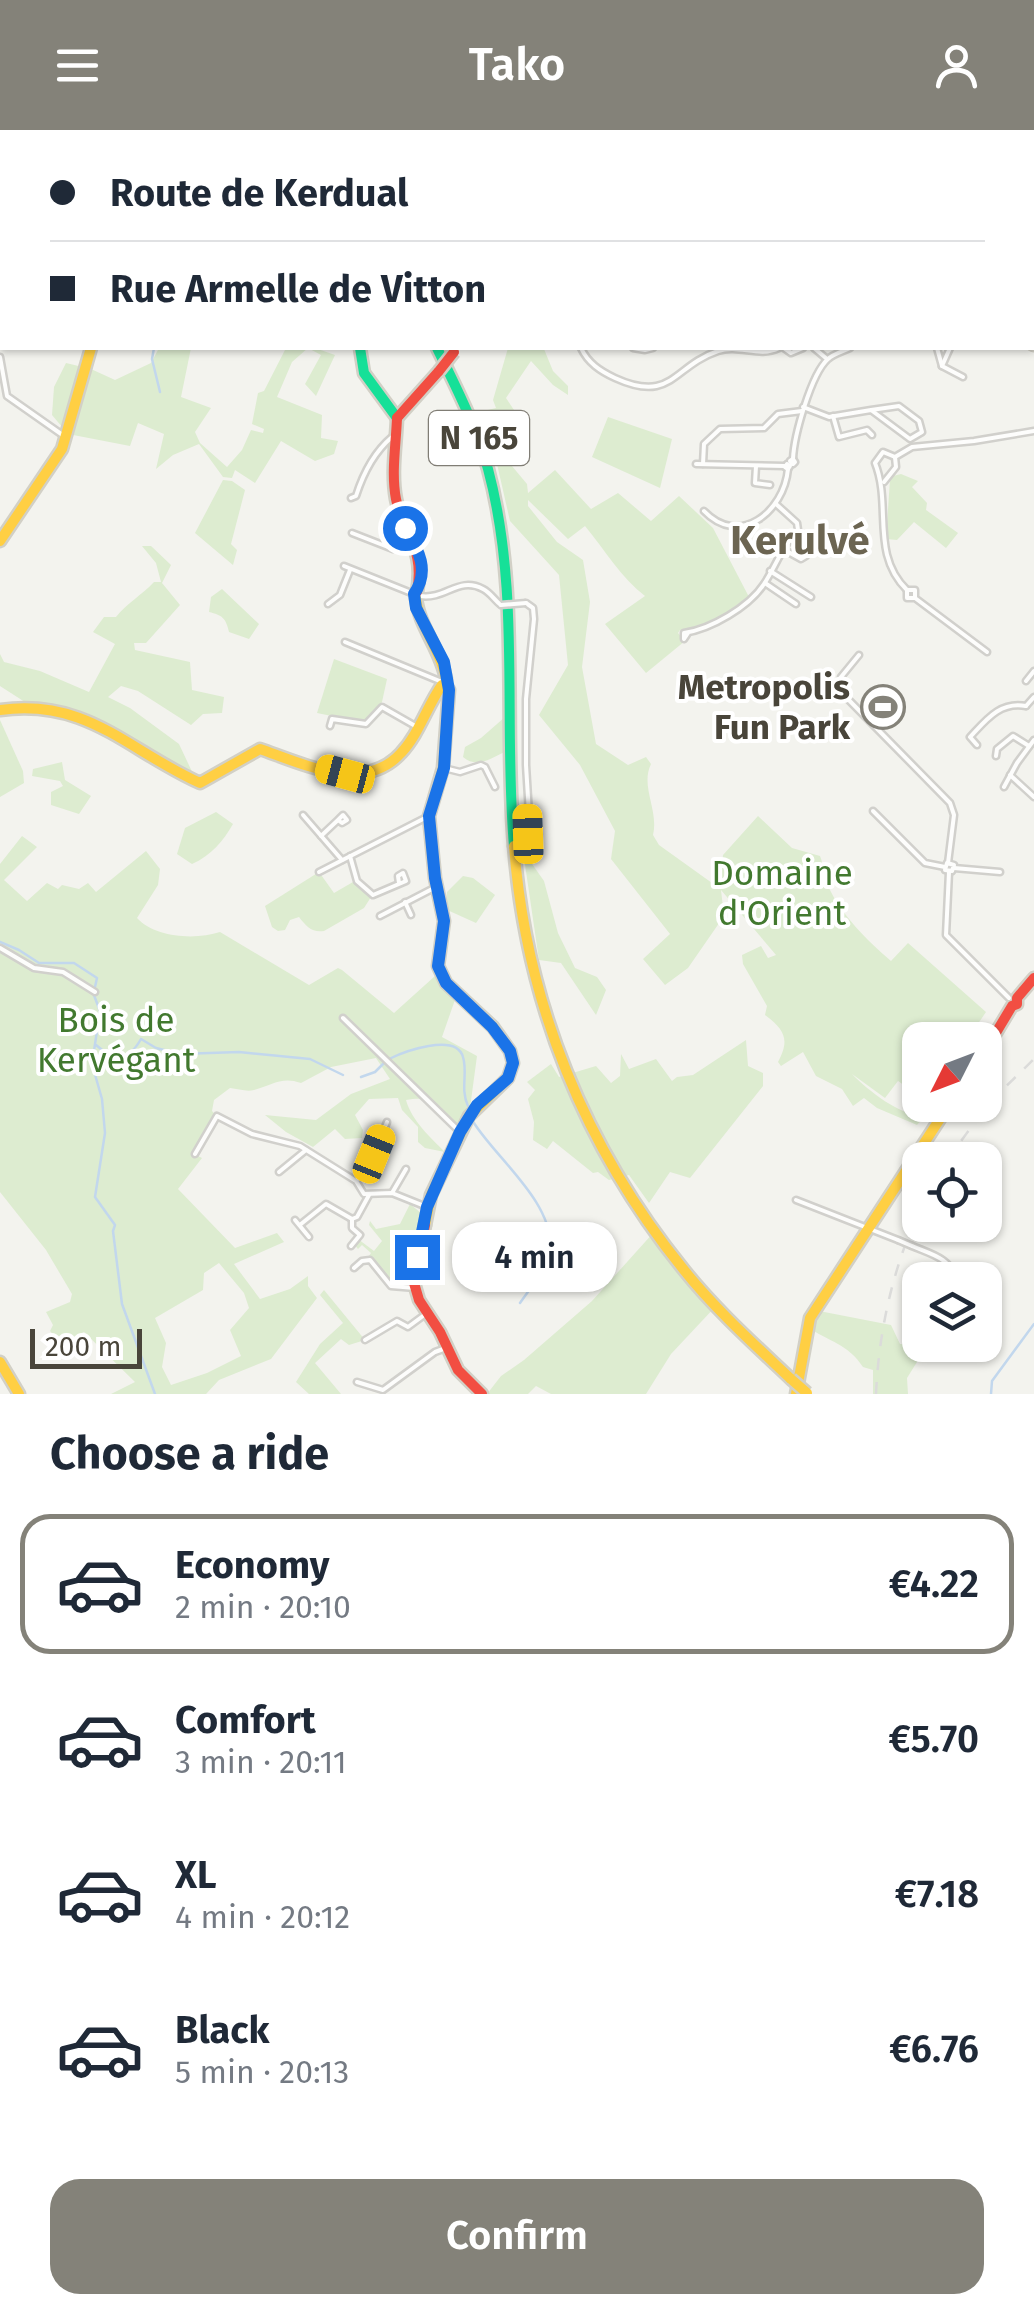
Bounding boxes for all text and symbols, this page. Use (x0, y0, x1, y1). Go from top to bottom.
icon: menu (50, 38, 105, 93)
text: Tako (469, 38, 565, 92)
icon: person (929, 38, 984, 93)
text: Route de Kerdual (110, 170, 408, 216)
text: Rue Armelle de Vitton (110, 266, 486, 312)
road number: N 165 (429, 411, 529, 465)
route start (383, 506, 428, 551)
district label: Kerulvé (730, 517, 870, 565)
place label: Metropolis Fun Park (678, 666, 851, 748)
sports icon: Metropolis Fun Park (860, 684, 906, 730)
car (312, 752, 378, 796)
car (512, 803, 544, 865)
park label: Domaine d'Orient (711, 852, 853, 934)
park label: Bois de Kervégant (37, 999, 196, 1081)
north arrow (902, 1022, 1002, 1122)
map controls (902, 1022, 1002, 1362)
car (349, 1121, 399, 1187)
button: locate (902, 1142, 1002, 1242)
callout: 4 min (452, 1222, 617, 1292)
route end (395, 1235, 440, 1280)
text: 4 min (494, 1238, 575, 1276)
button: layers (902, 1262, 1002, 1362)
scale bar (30, 1324, 142, 1368)
text: 200 m (45, 1330, 122, 1363)
text: Choose a ride (50, 1427, 329, 1481)
icon: car (55, 1539, 145, 1629)
text: Economy (175, 1542, 330, 1588)
text: €4.22 (889, 1561, 979, 1607)
text: 2 min · 20:10 (175, 1588, 351, 1626)
icon: car (55, 1694, 145, 1784)
text: Comfort (175, 1697, 316, 1743)
text: €5.70 (888, 1716, 979, 1762)
text: 3 min · 20:11 (175, 1743, 347, 1781)
icon: car (55, 1849, 145, 1939)
text: XL (175, 1852, 217, 1898)
text: €7.18 (895, 1871, 979, 1917)
text: 4 min · 20:12 (175, 1898, 350, 1936)
icon: car (55, 2004, 145, 2094)
text: Black (175, 2007, 270, 2053)
text: €6.76 (889, 2026, 979, 2072)
text: 5 min · 20:13 (175, 2053, 349, 2091)
button: Confirm (50, 2179, 984, 2294)

